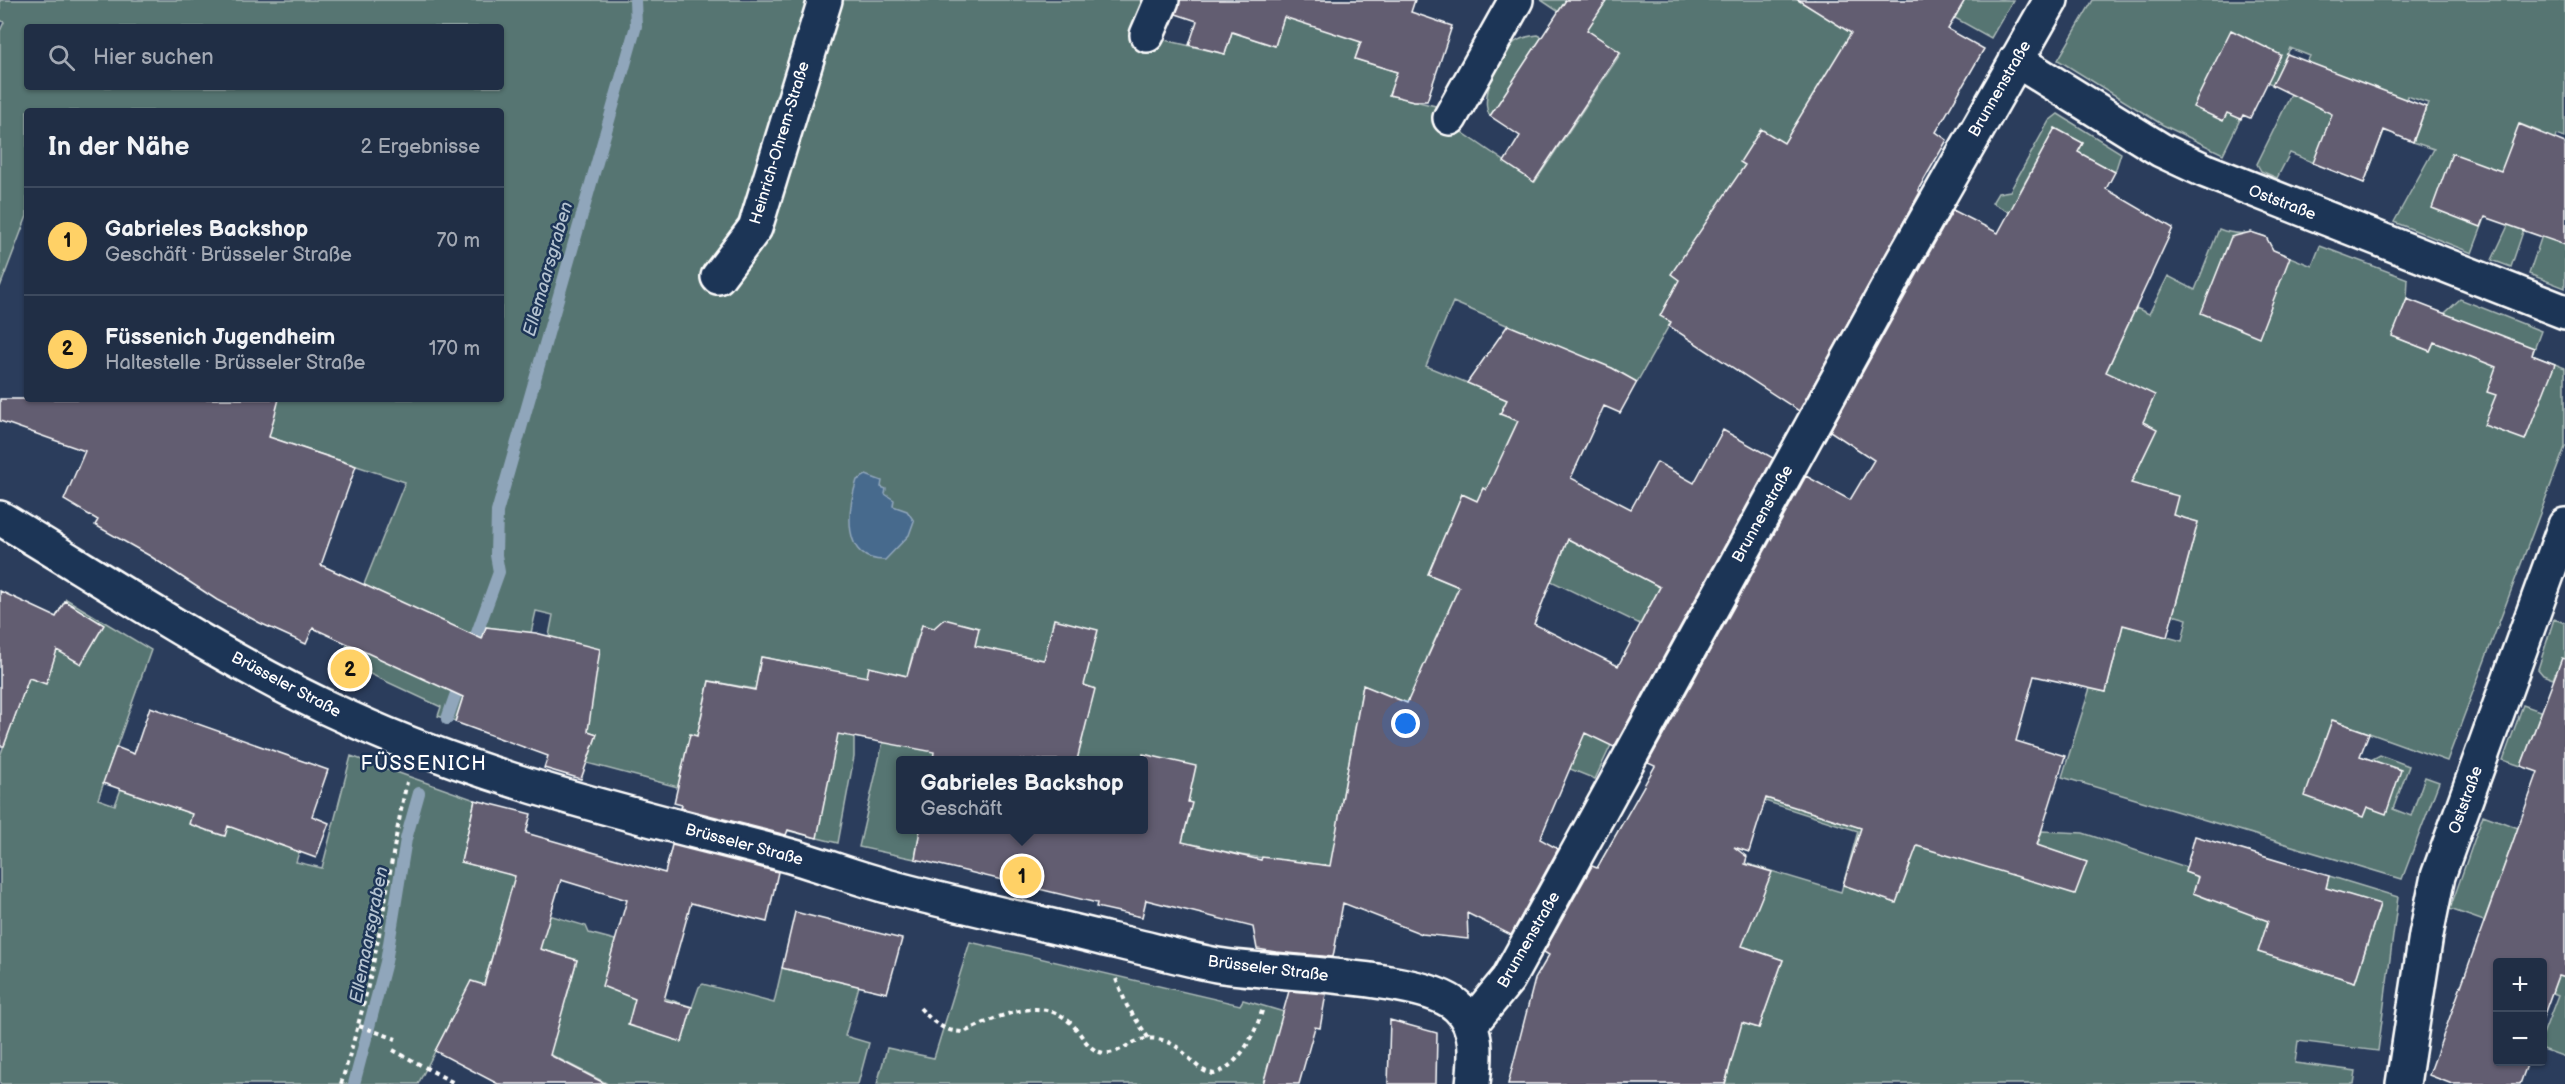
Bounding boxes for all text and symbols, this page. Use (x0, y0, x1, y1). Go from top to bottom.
search box (24, 24, 504, 90)
street label: Brunnenstraße (1965, 37, 2035, 141)
icon: search (45, 41, 78, 74)
text: Hier suchen (93, 44, 214, 71)
street label: Heinrich-Ohrem-Straße (746, 59, 814, 227)
text: In der Nähe (48, 132, 190, 163)
text: 2 Ergebnisse (360, 135, 480, 159)
street label: Oststraße (2246, 181, 2319, 225)
water label: Ellemaarsgraben (519, 199, 577, 339)
text: Gabrieles Backshop (105, 216, 308, 243)
text: 1 (63, 229, 72, 253)
text: 70 m (436, 229, 480, 253)
text: Geschäft · Brüsseler Straße (105, 243, 352, 267)
text: Füssenich Jugendheim (105, 324, 335, 351)
text: 2 (62, 337, 73, 361)
text: 170 m (429, 337, 480, 361)
text: Haltestelle · Brüsseler Straße (105, 351, 365, 375)
street label: Brunnenstraße (1729, 462, 1798, 566)
pin: 2 (330, 646, 370, 692)
street label: Brüsseler Straße (228, 648, 344, 722)
your location (1391, 709, 1420, 738)
district label: FÜSSENICH (361, 751, 487, 776)
popup (896, 756, 1148, 834)
street label: Oststraße (2445, 763, 2487, 836)
text: Gabrieles Backshop (920, 770, 1124, 797)
text: Geschäft (920, 797, 1003, 821)
street label: Brüsseler Straße (683, 820, 806, 870)
pin: 1 (1002, 854, 1042, 898)
water label: Ellemaarsgraben (345, 865, 393, 1005)
street label: Brunnenstraße (1494, 888, 1564, 992)
street label: Brüsseler Straße (1207, 952, 1330, 986)
map controls (2493, 958, 2547, 1066)
button: + (2493, 958, 2547, 1012)
button: − (2493, 1012, 2547, 1066)

